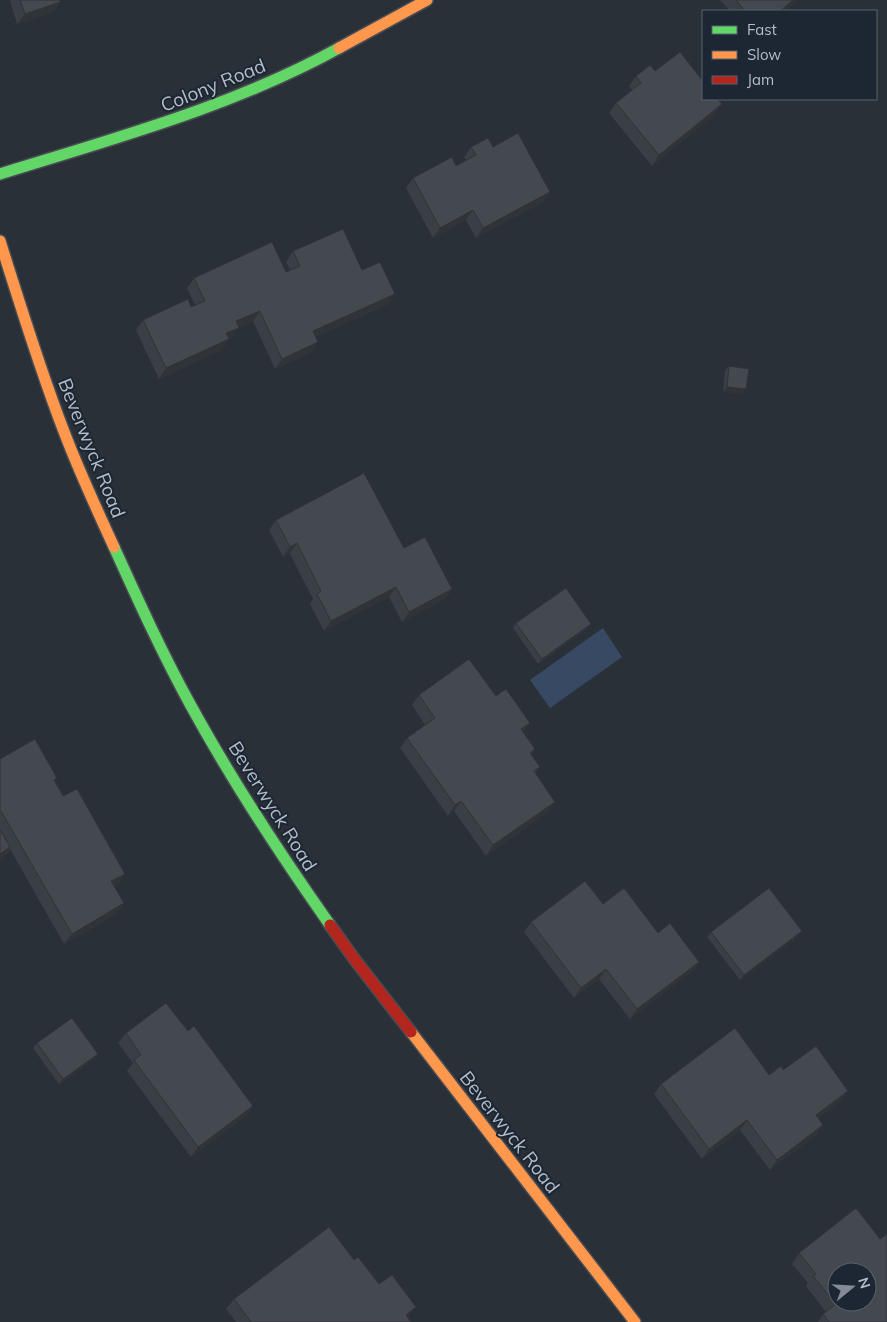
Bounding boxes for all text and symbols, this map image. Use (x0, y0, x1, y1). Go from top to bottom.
legend (702, 10, 877, 100)
text: Fast (747, 20, 777, 39)
text: Slow (747, 45, 781, 64)
street label: Colony Road (157, 53, 269, 117)
text: Jam (747, 70, 774, 89)
street label: Beverwyck Road (53, 375, 131, 521)
street label: Beverwyck Road (224, 737, 322, 875)
street label: Beverwyck Road (455, 1066, 565, 1198)
north arrow (827, 1262, 877, 1312)
text: N (854, 1275, 875, 1291)

